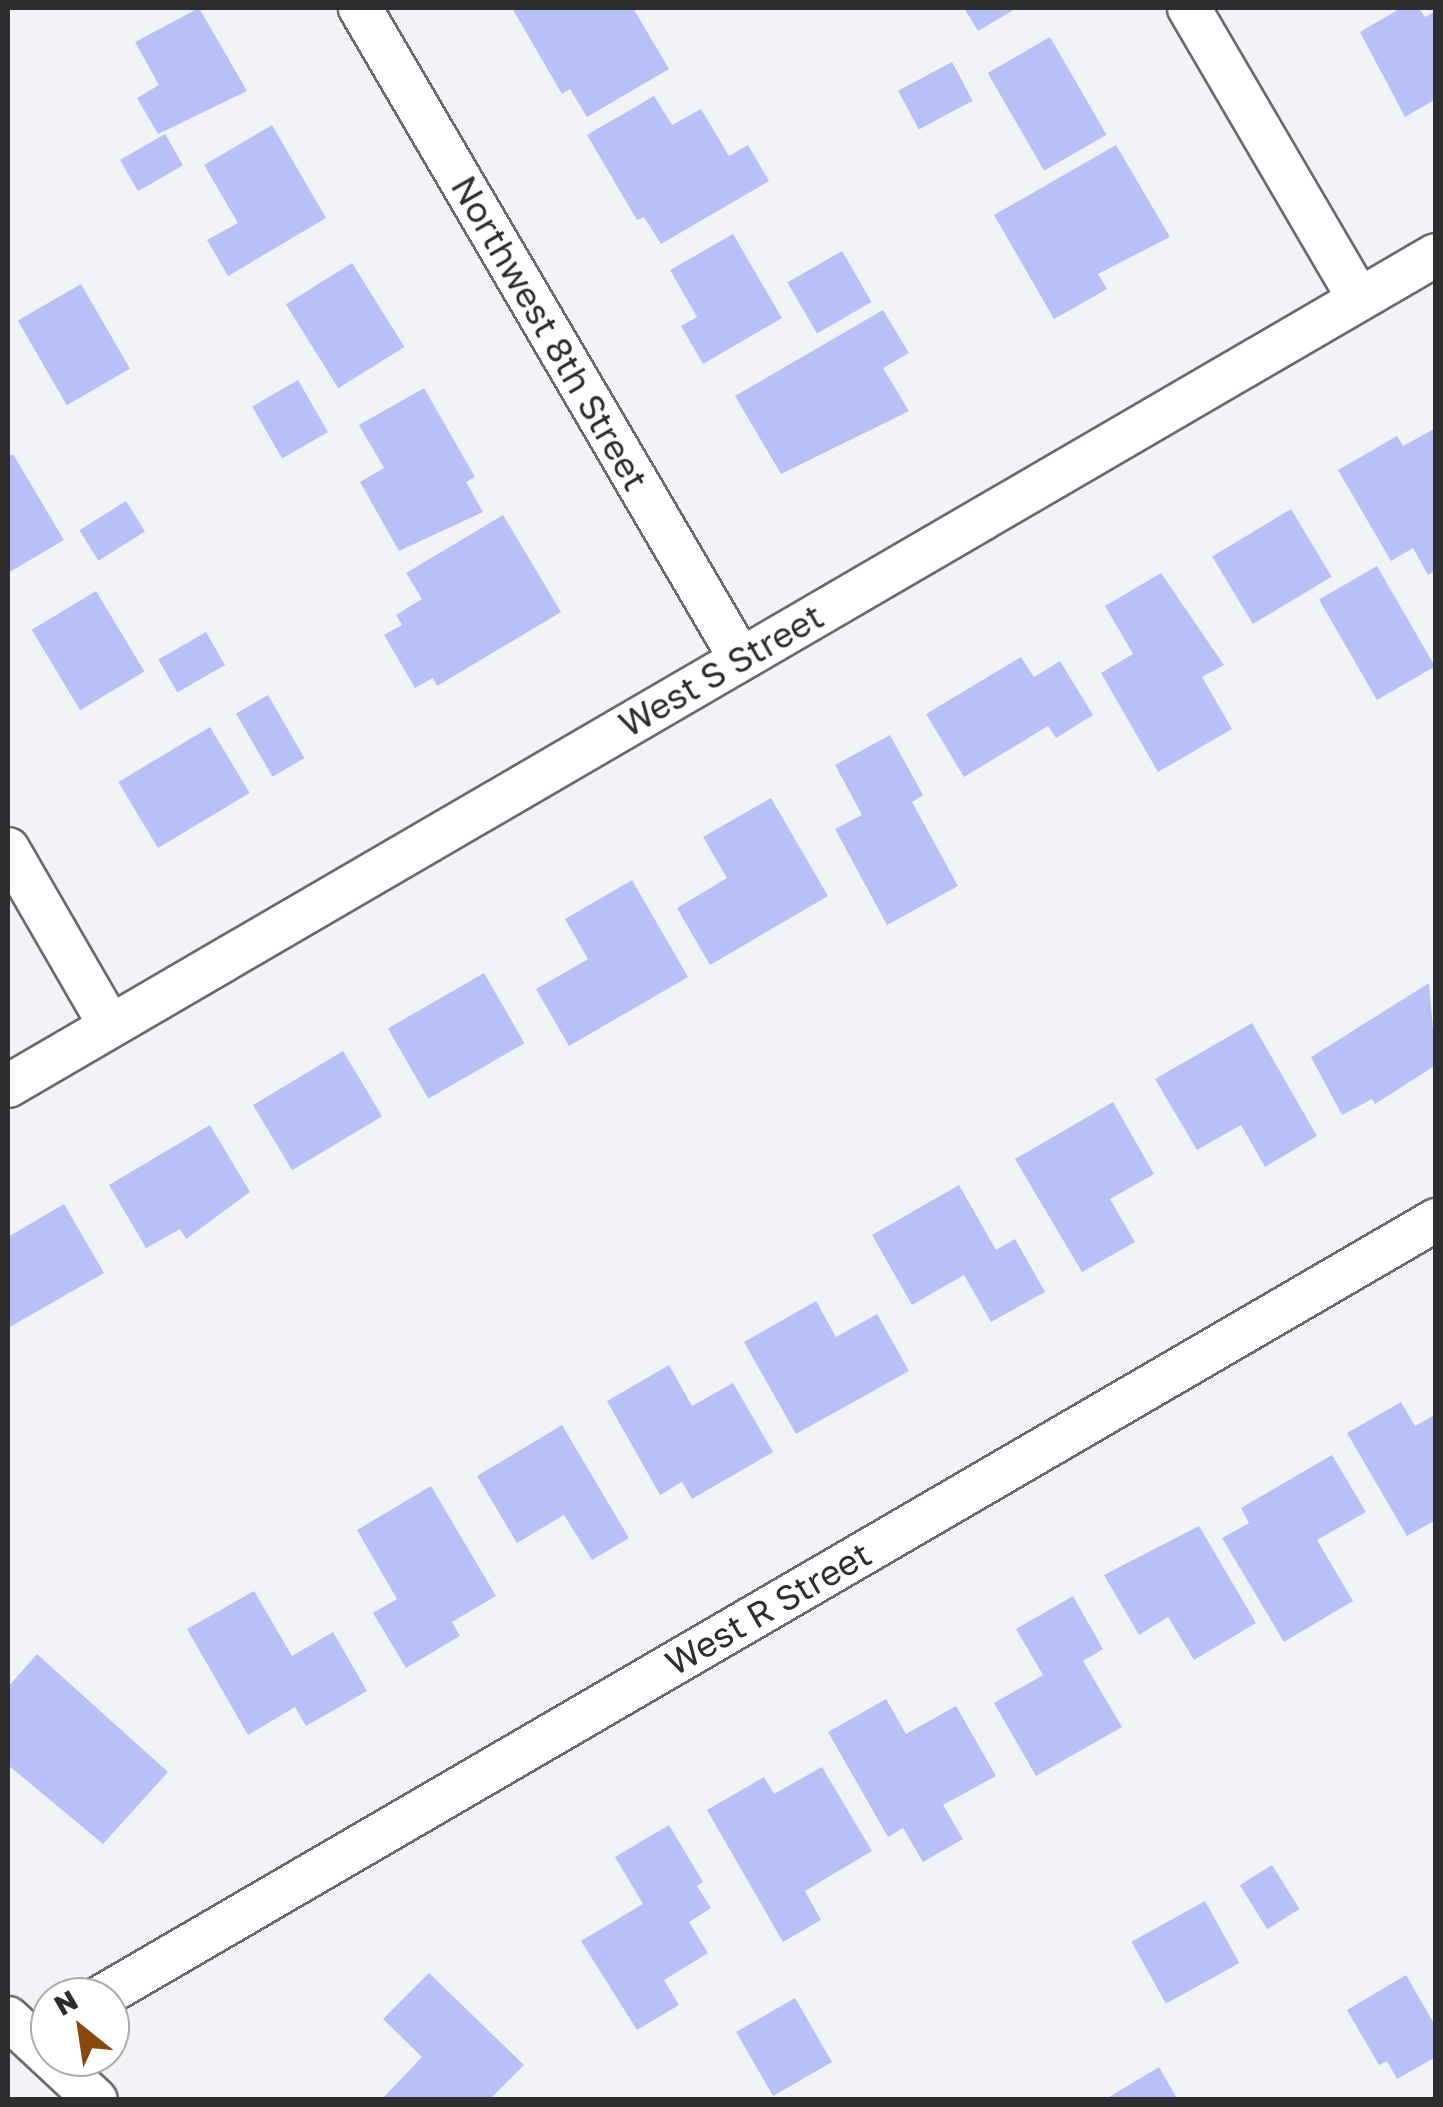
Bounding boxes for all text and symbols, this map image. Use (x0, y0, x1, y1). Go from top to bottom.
street label: Northwest 8th Street (443, 168, 657, 498)
street label: West S Street (612, 595, 830, 745)
street label: West R Street (658, 1532, 878, 1684)
north arrow (30, 1977, 130, 2077)
text: N (48, 1983, 83, 2022)

